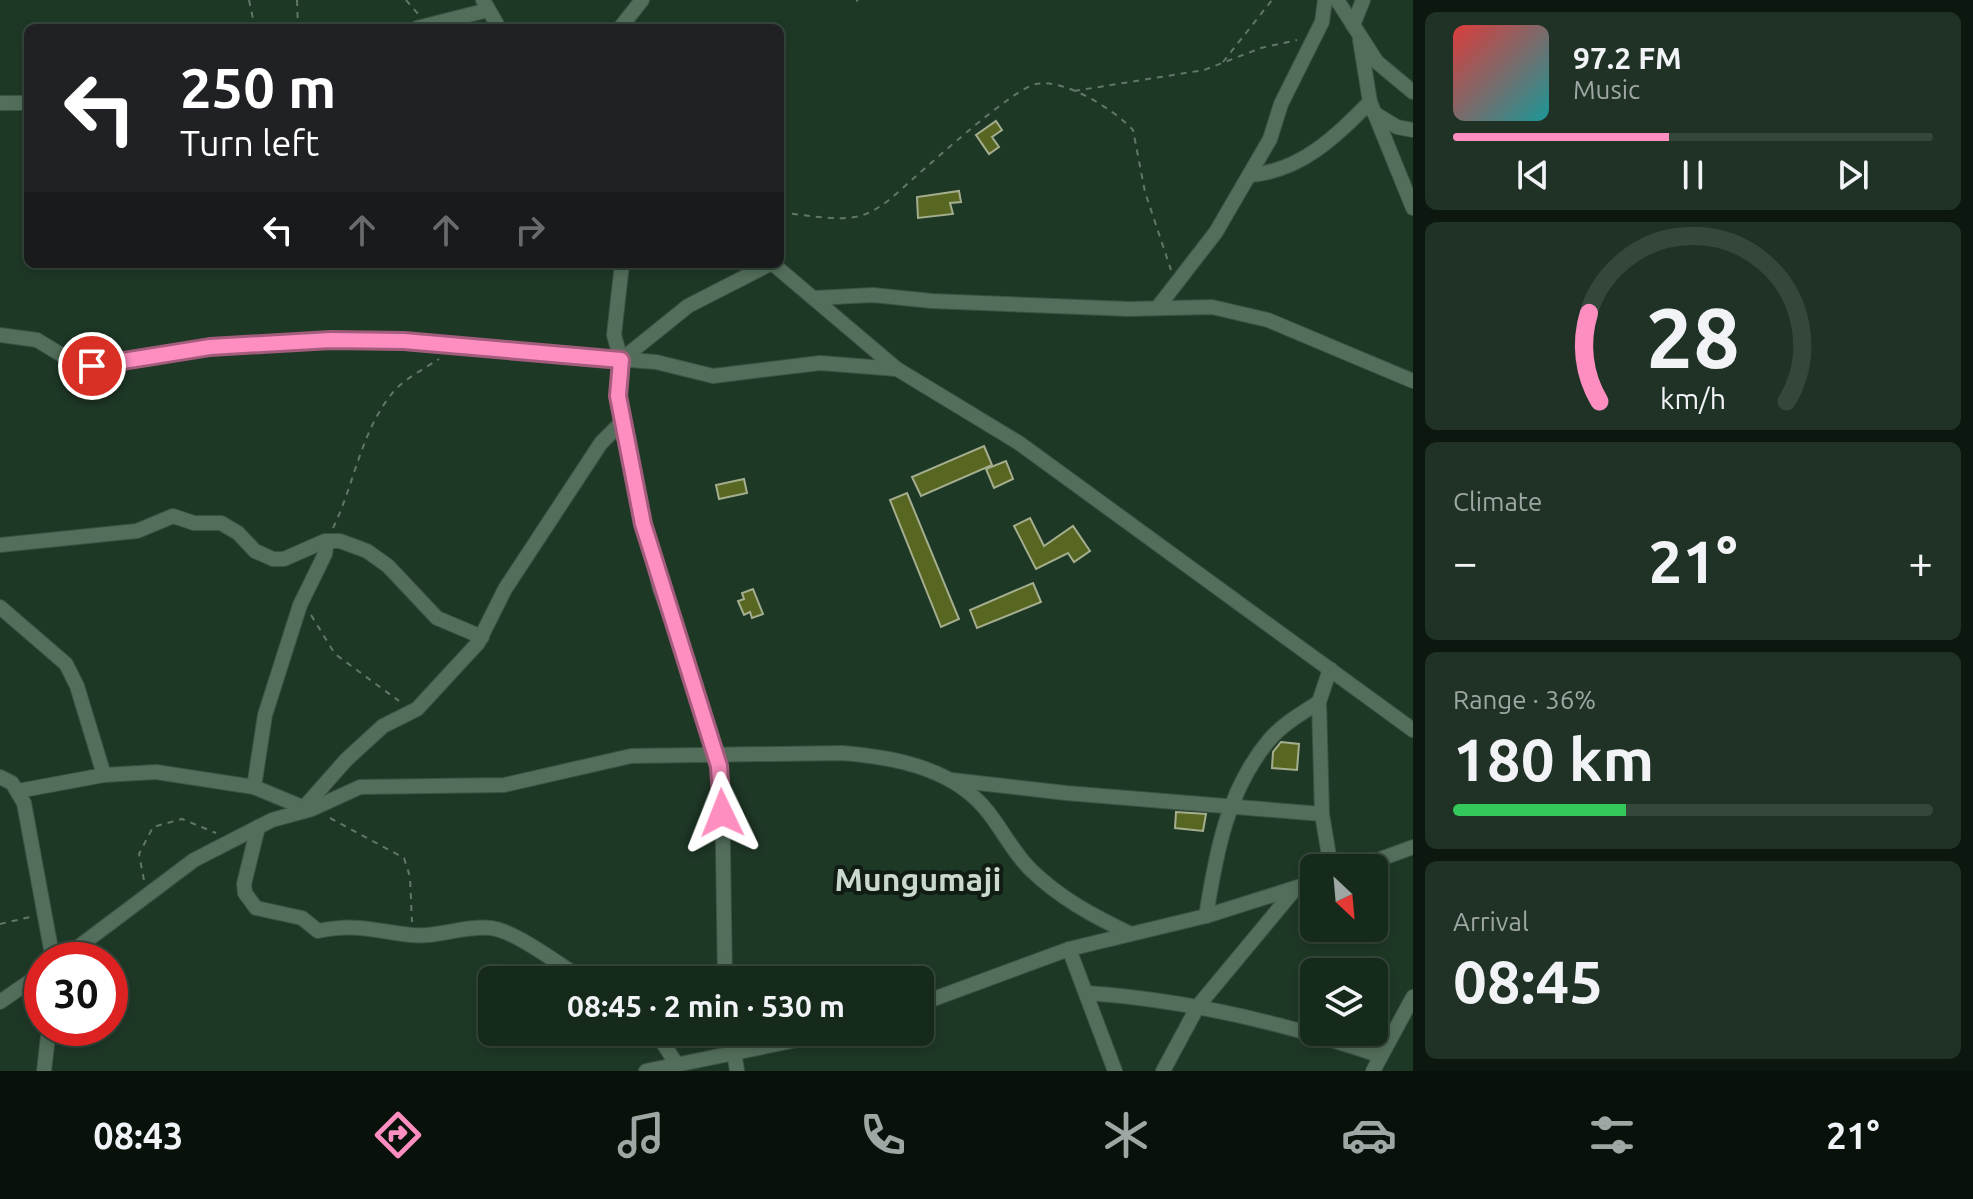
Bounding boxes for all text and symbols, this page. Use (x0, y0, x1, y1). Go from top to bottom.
text: 97.2 FM (1573, 41, 1682, 75)
icon: left (48, 56, 152, 160)
text: 250 m (180, 56, 336, 119)
text: Music (1573, 75, 1640, 104)
text: Turn left (180, 122, 319, 163)
icon: previous (1511, 153, 1555, 197)
icon: pause (1671, 153, 1715, 197)
icon: next (1831, 153, 1875, 197)
icon: left (256, 208, 300, 252)
icon: ahead (340, 208, 384, 252)
icon: ahead (424, 208, 468, 252)
icon: right (508, 208, 552, 252)
text: 28 (1646, 289, 1740, 383)
pin (58, 332, 126, 400)
icon: arrive (70, 344, 114, 388)
text: km/h (1660, 382, 1726, 414)
text: Climate (1453, 487, 1542, 516)
text: 21° (1649, 527, 1737, 594)
text: − (1453, 537, 1478, 586)
text: + (1908, 537, 1933, 586)
text: Range · 36% (1453, 685, 1596, 714)
text: 180 km (1453, 725, 1654, 792)
position arrow (680, 771, 764, 855)
north arrow (1300, 854, 1388, 942)
map controls (1300, 854, 1388, 1046)
district label: Mungumaji (835, 861, 1001, 897)
text: Arrival (1453, 907, 1529, 936)
speed limit sign: 30 (24, 942, 128, 1046)
text: 08:45 (1453, 947, 1603, 1014)
button: layers (1300, 958, 1388, 1046)
text: 08:45 · 2 min · 530 m (567, 989, 845, 1023)
icon: directions (370, 1107, 426, 1163)
icon: music (613, 1107, 669, 1163)
icon: phone (855, 1107, 911, 1163)
icon: climate (1098, 1107, 1154, 1163)
icon: car (1341, 1107, 1397, 1163)
icon: filters (1584, 1107, 1640, 1163)
text: 08:43 (93, 1115, 183, 1156)
text: 21° (1826, 1115, 1880, 1156)

